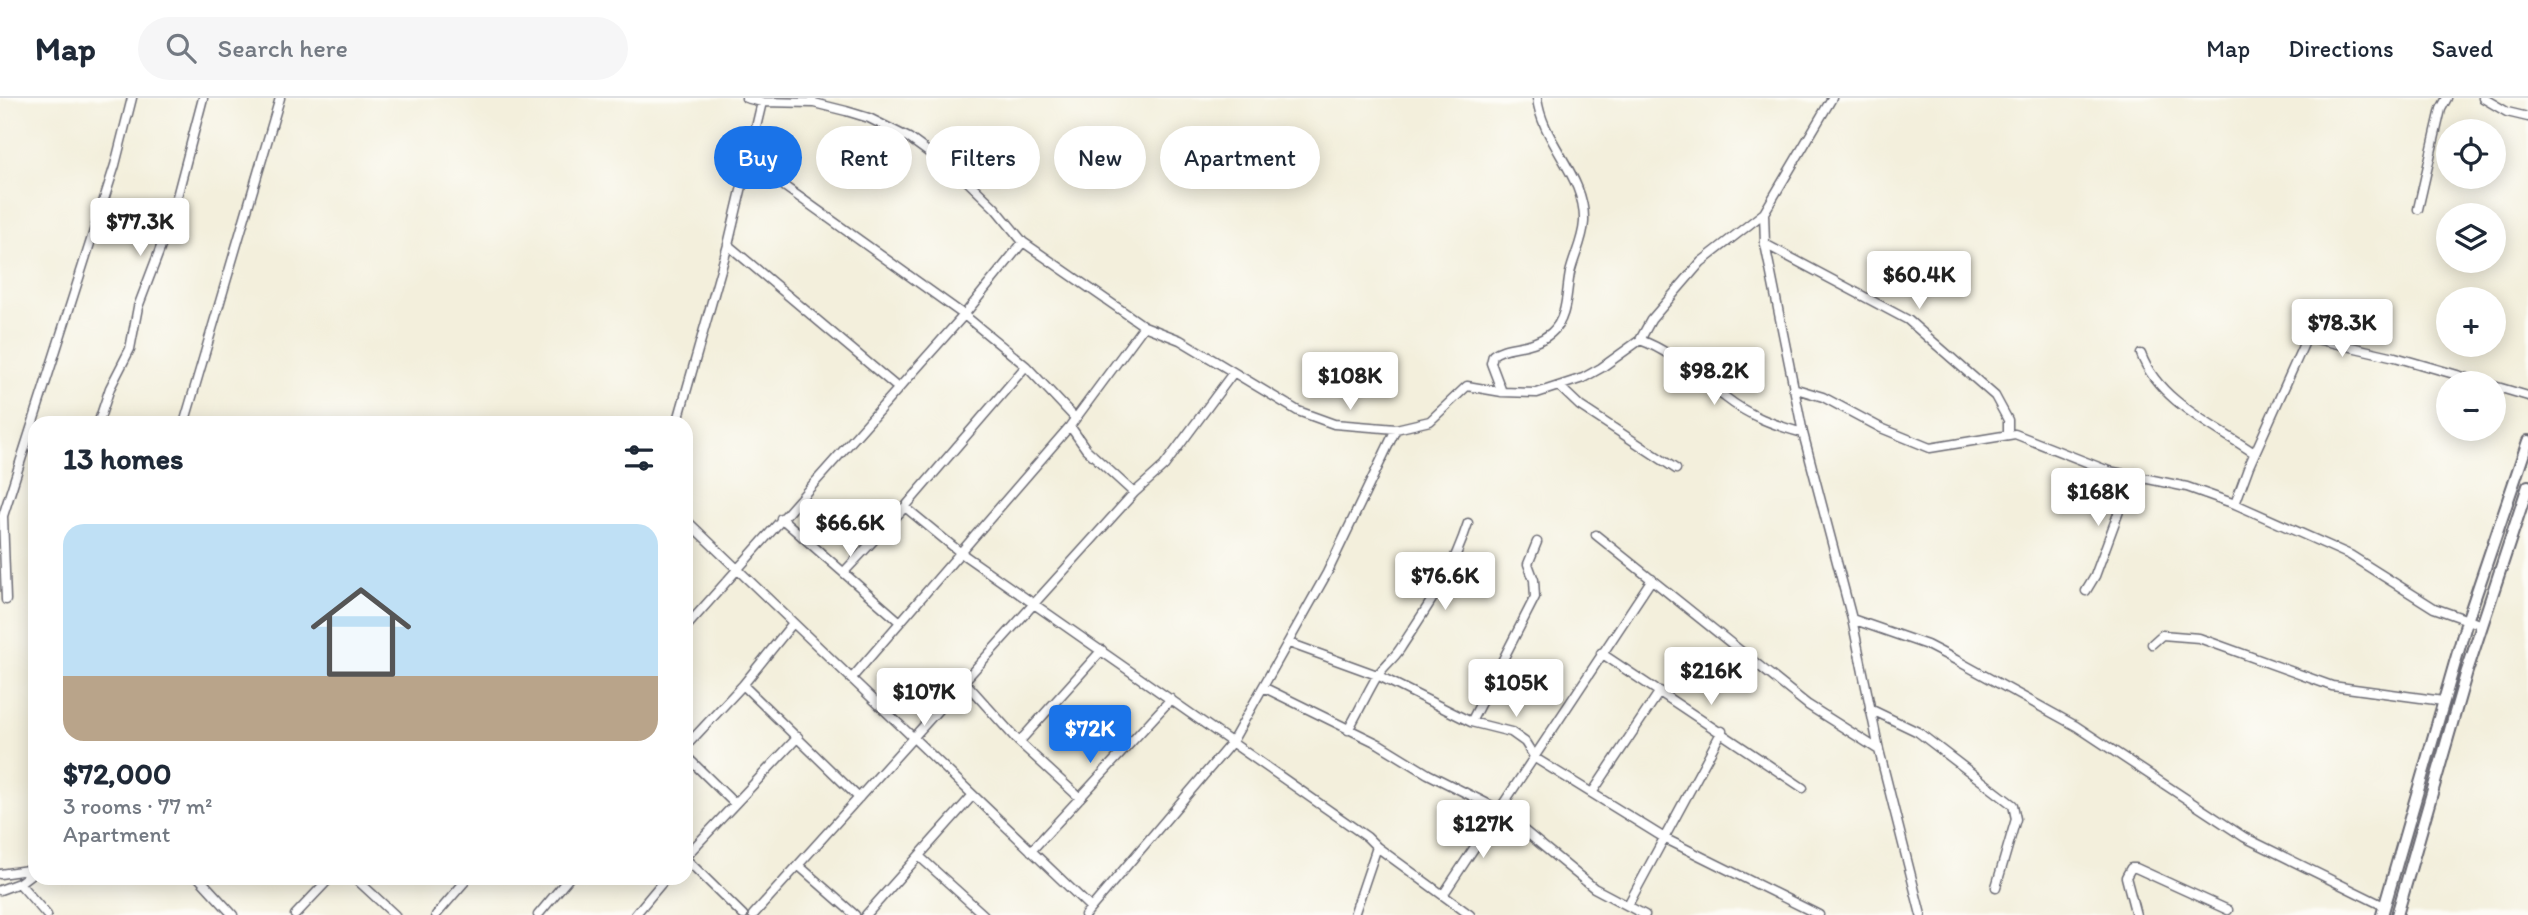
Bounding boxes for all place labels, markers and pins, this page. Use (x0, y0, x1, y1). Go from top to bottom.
pin: $77.3K (83, 198, 197, 258)
pin: $60.4K (1862, 252, 1976, 311)
pin: $78.3K (2285, 300, 2399, 359)
pin: $98.2K (1657, 348, 1771, 407)
pin: $108K (1301, 352, 1399, 412)
pin: $168K (2049, 468, 2147, 528)
pin: $66.6K (793, 500, 907, 559)
pin: $76.6K (1388, 552, 1502, 612)
pin: $216K (1662, 648, 1760, 707)
pin: $105K (1467, 660, 1565, 719)
pin: $107K (875, 668, 973, 728)
pin: $72K (1049, 706, 1131, 765)
pin: $127K (1434, 800, 1532, 860)

